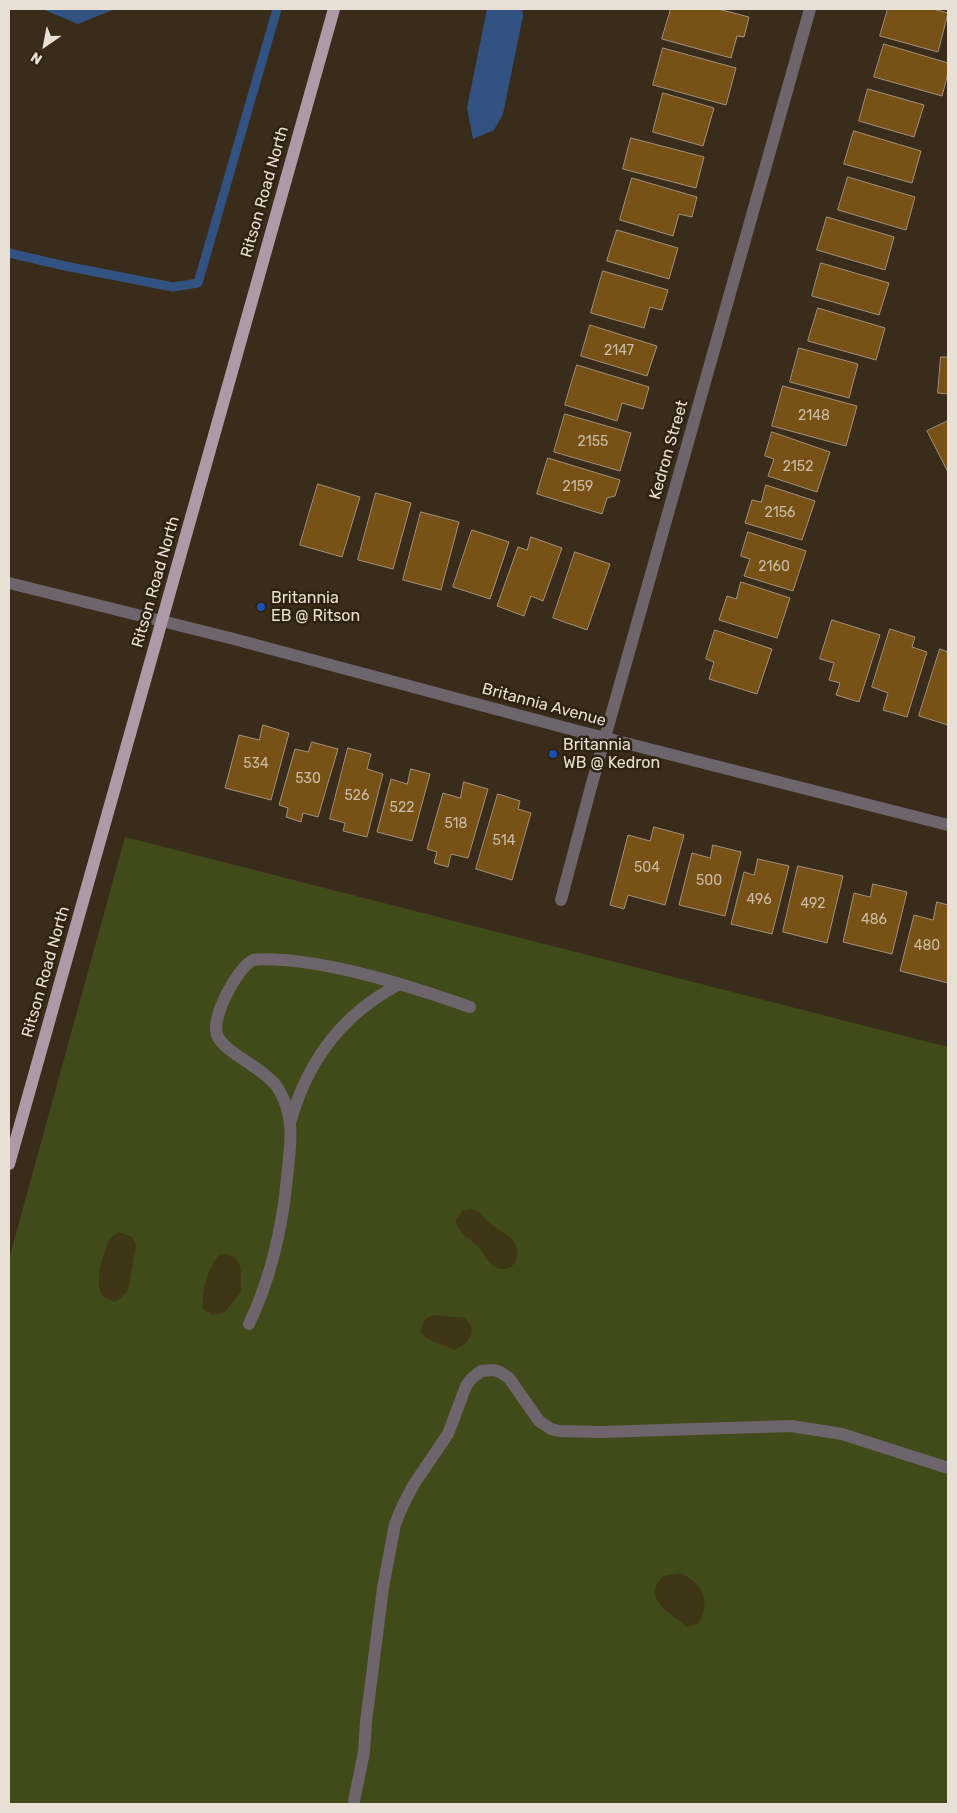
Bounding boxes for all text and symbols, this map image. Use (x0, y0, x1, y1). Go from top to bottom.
north arrow (20, 20, 70, 70)
text: N (28, 48, 45, 68)
street label: Ritson Road North (237, 124, 293, 260)
house number: 2147 (604, 343, 634, 359)
street label: Kedron Street (646, 398, 692, 502)
house number: 2148 (798, 408, 830, 424)
house number: 2155 (578, 434, 608, 450)
house number: 2152 (783, 459, 813, 475)
house number: 2159 (563, 479, 593, 495)
house number: 2156 (765, 505, 795, 521)
street label: Ritson Road North (128, 514, 184, 650)
house number: 2160 (758, 559, 790, 575)
place label: Britannia EB @ Ritson (271, 588, 360, 626)
marker: Britannia EB @ Ritson (255, 601, 267, 613)
street label: Britannia Avenue (480, 679, 608, 731)
place label: Britannia WB @ Kedron (563, 735, 660, 773)
marker: Britannia WB @ Kedron (547, 748, 559, 760)
house number: 534 (243, 756, 269, 772)
house number: 530 (295, 771, 321, 787)
house number: 526 (345, 788, 369, 804)
house number: 522 (390, 800, 414, 816)
house number: 518 (445, 816, 467, 832)
house number: 514 (493, 833, 515, 849)
house number: 504 (634, 860, 660, 876)
house number: 500 (696, 873, 722, 889)
house number: 496 (746, 892, 772, 908)
house number: 492 (800, 896, 826, 912)
street label: Ritson Road North (18, 904, 74, 1040)
house number: 486 (861, 912, 887, 928)
house number: 480 (914, 938, 940, 954)

